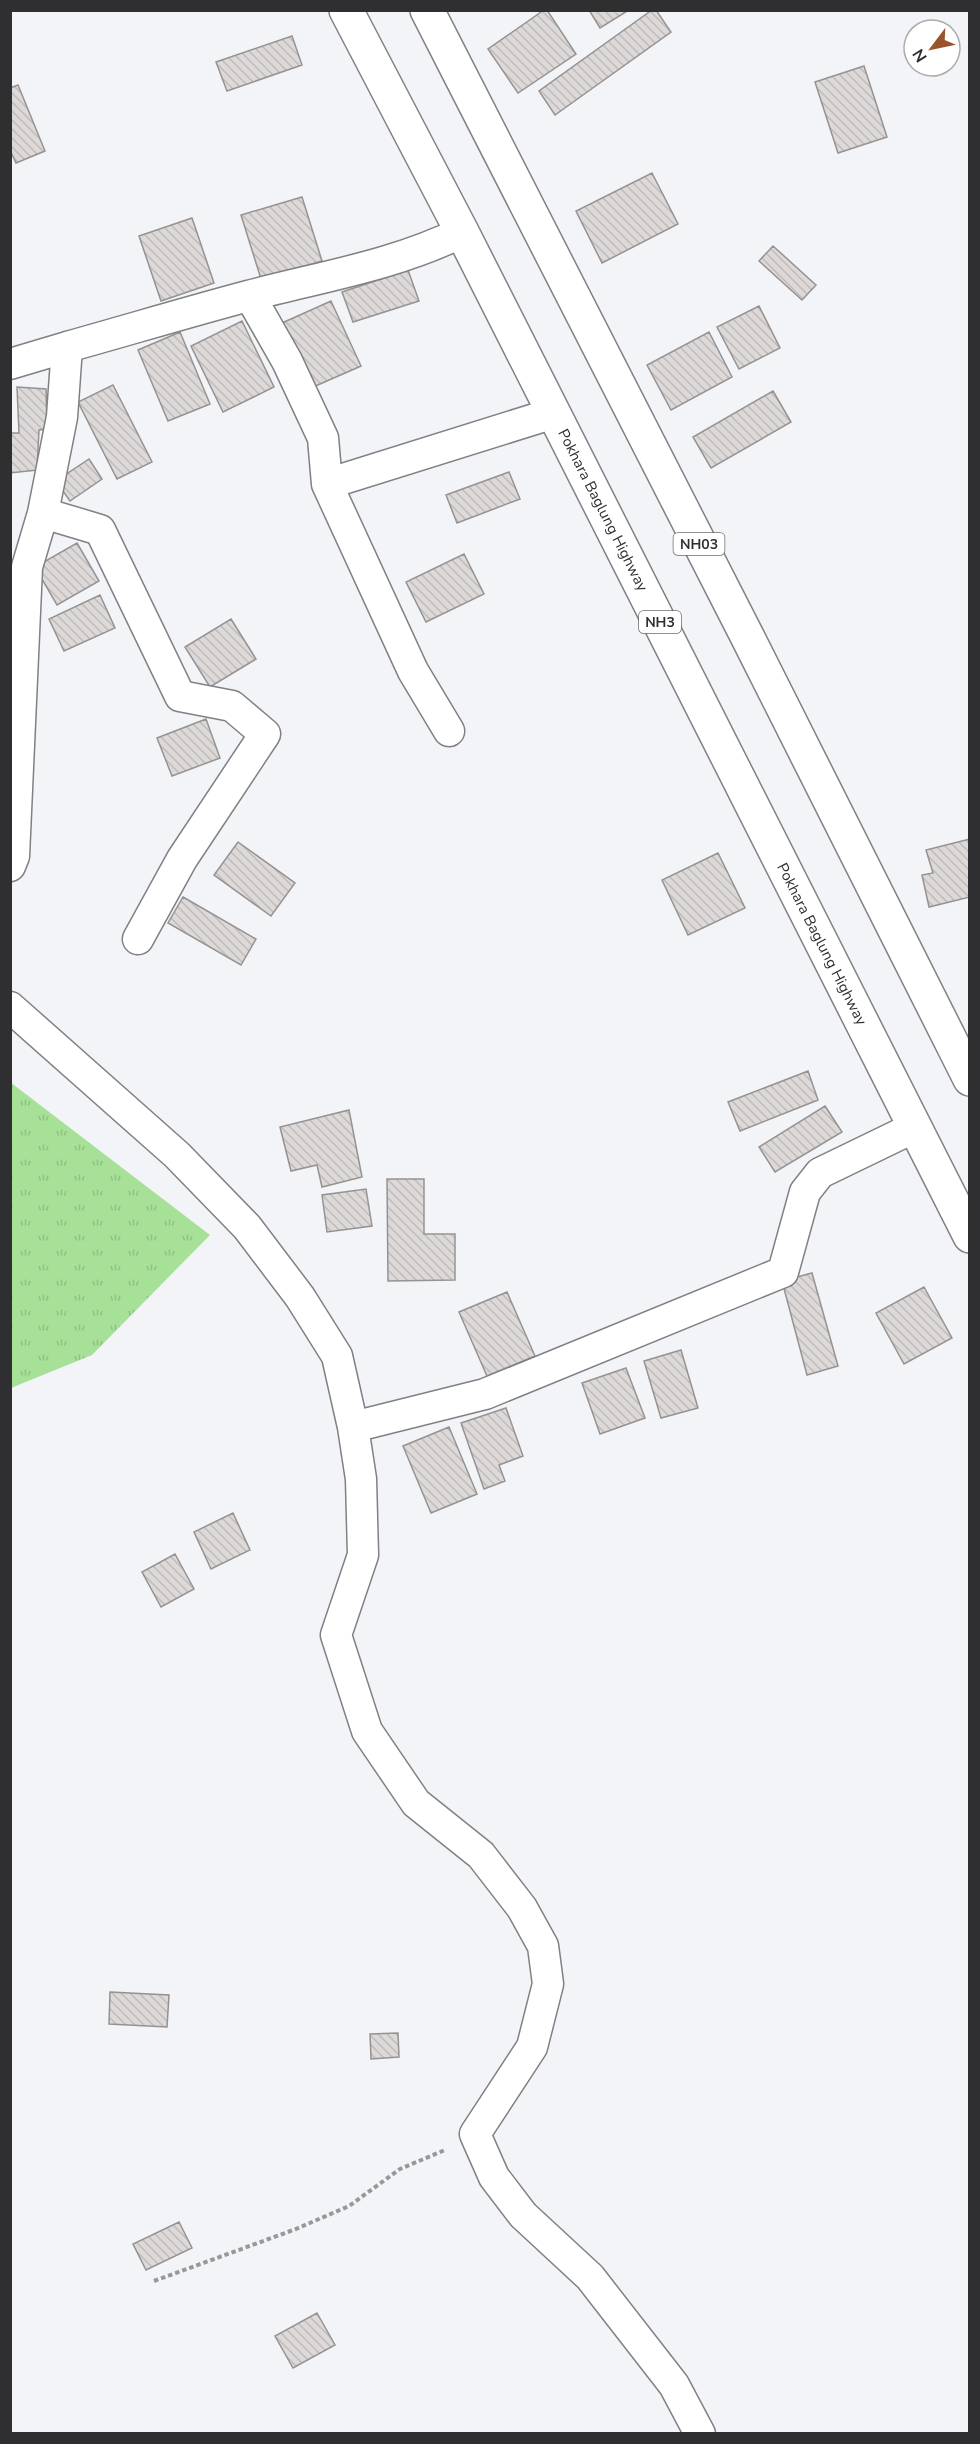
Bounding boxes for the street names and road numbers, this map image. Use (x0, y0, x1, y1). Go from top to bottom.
street label: Pokhara Baglung Highway (553, 425, 653, 595)
road number: NH03 (674, 533, 724, 555)
road number: NH3 (639, 611, 681, 633)
street label: Pokhara Baglung Highway (772, 859, 872, 1029)

